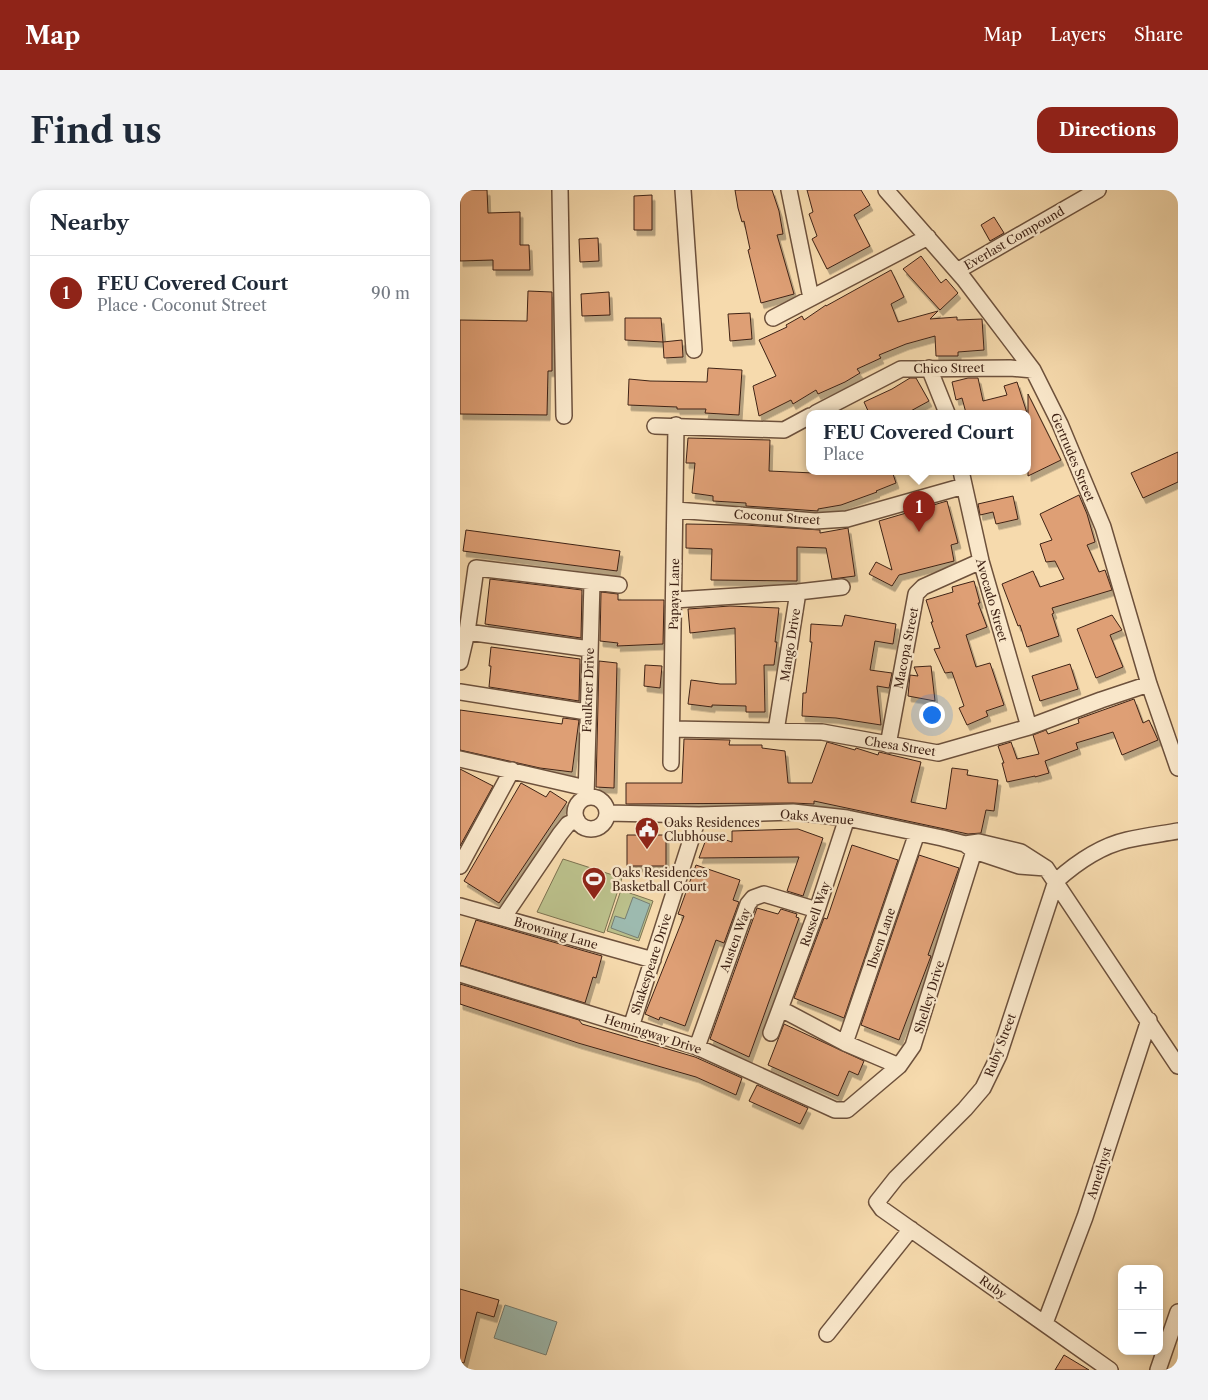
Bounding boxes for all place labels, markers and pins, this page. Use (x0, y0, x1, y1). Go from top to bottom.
pin: 1 (903, 491, 935, 532)
place label: Oaks Residences Clubhouse (664, 815, 760, 844)
public building icon: Oaks Residences Clubhouse (634, 816, 660, 850)
place label: Oaks Residences Basketball Court (612, 865, 708, 894)
sports icon: Oaks Residences Basketball Court (581, 866, 607, 900)

